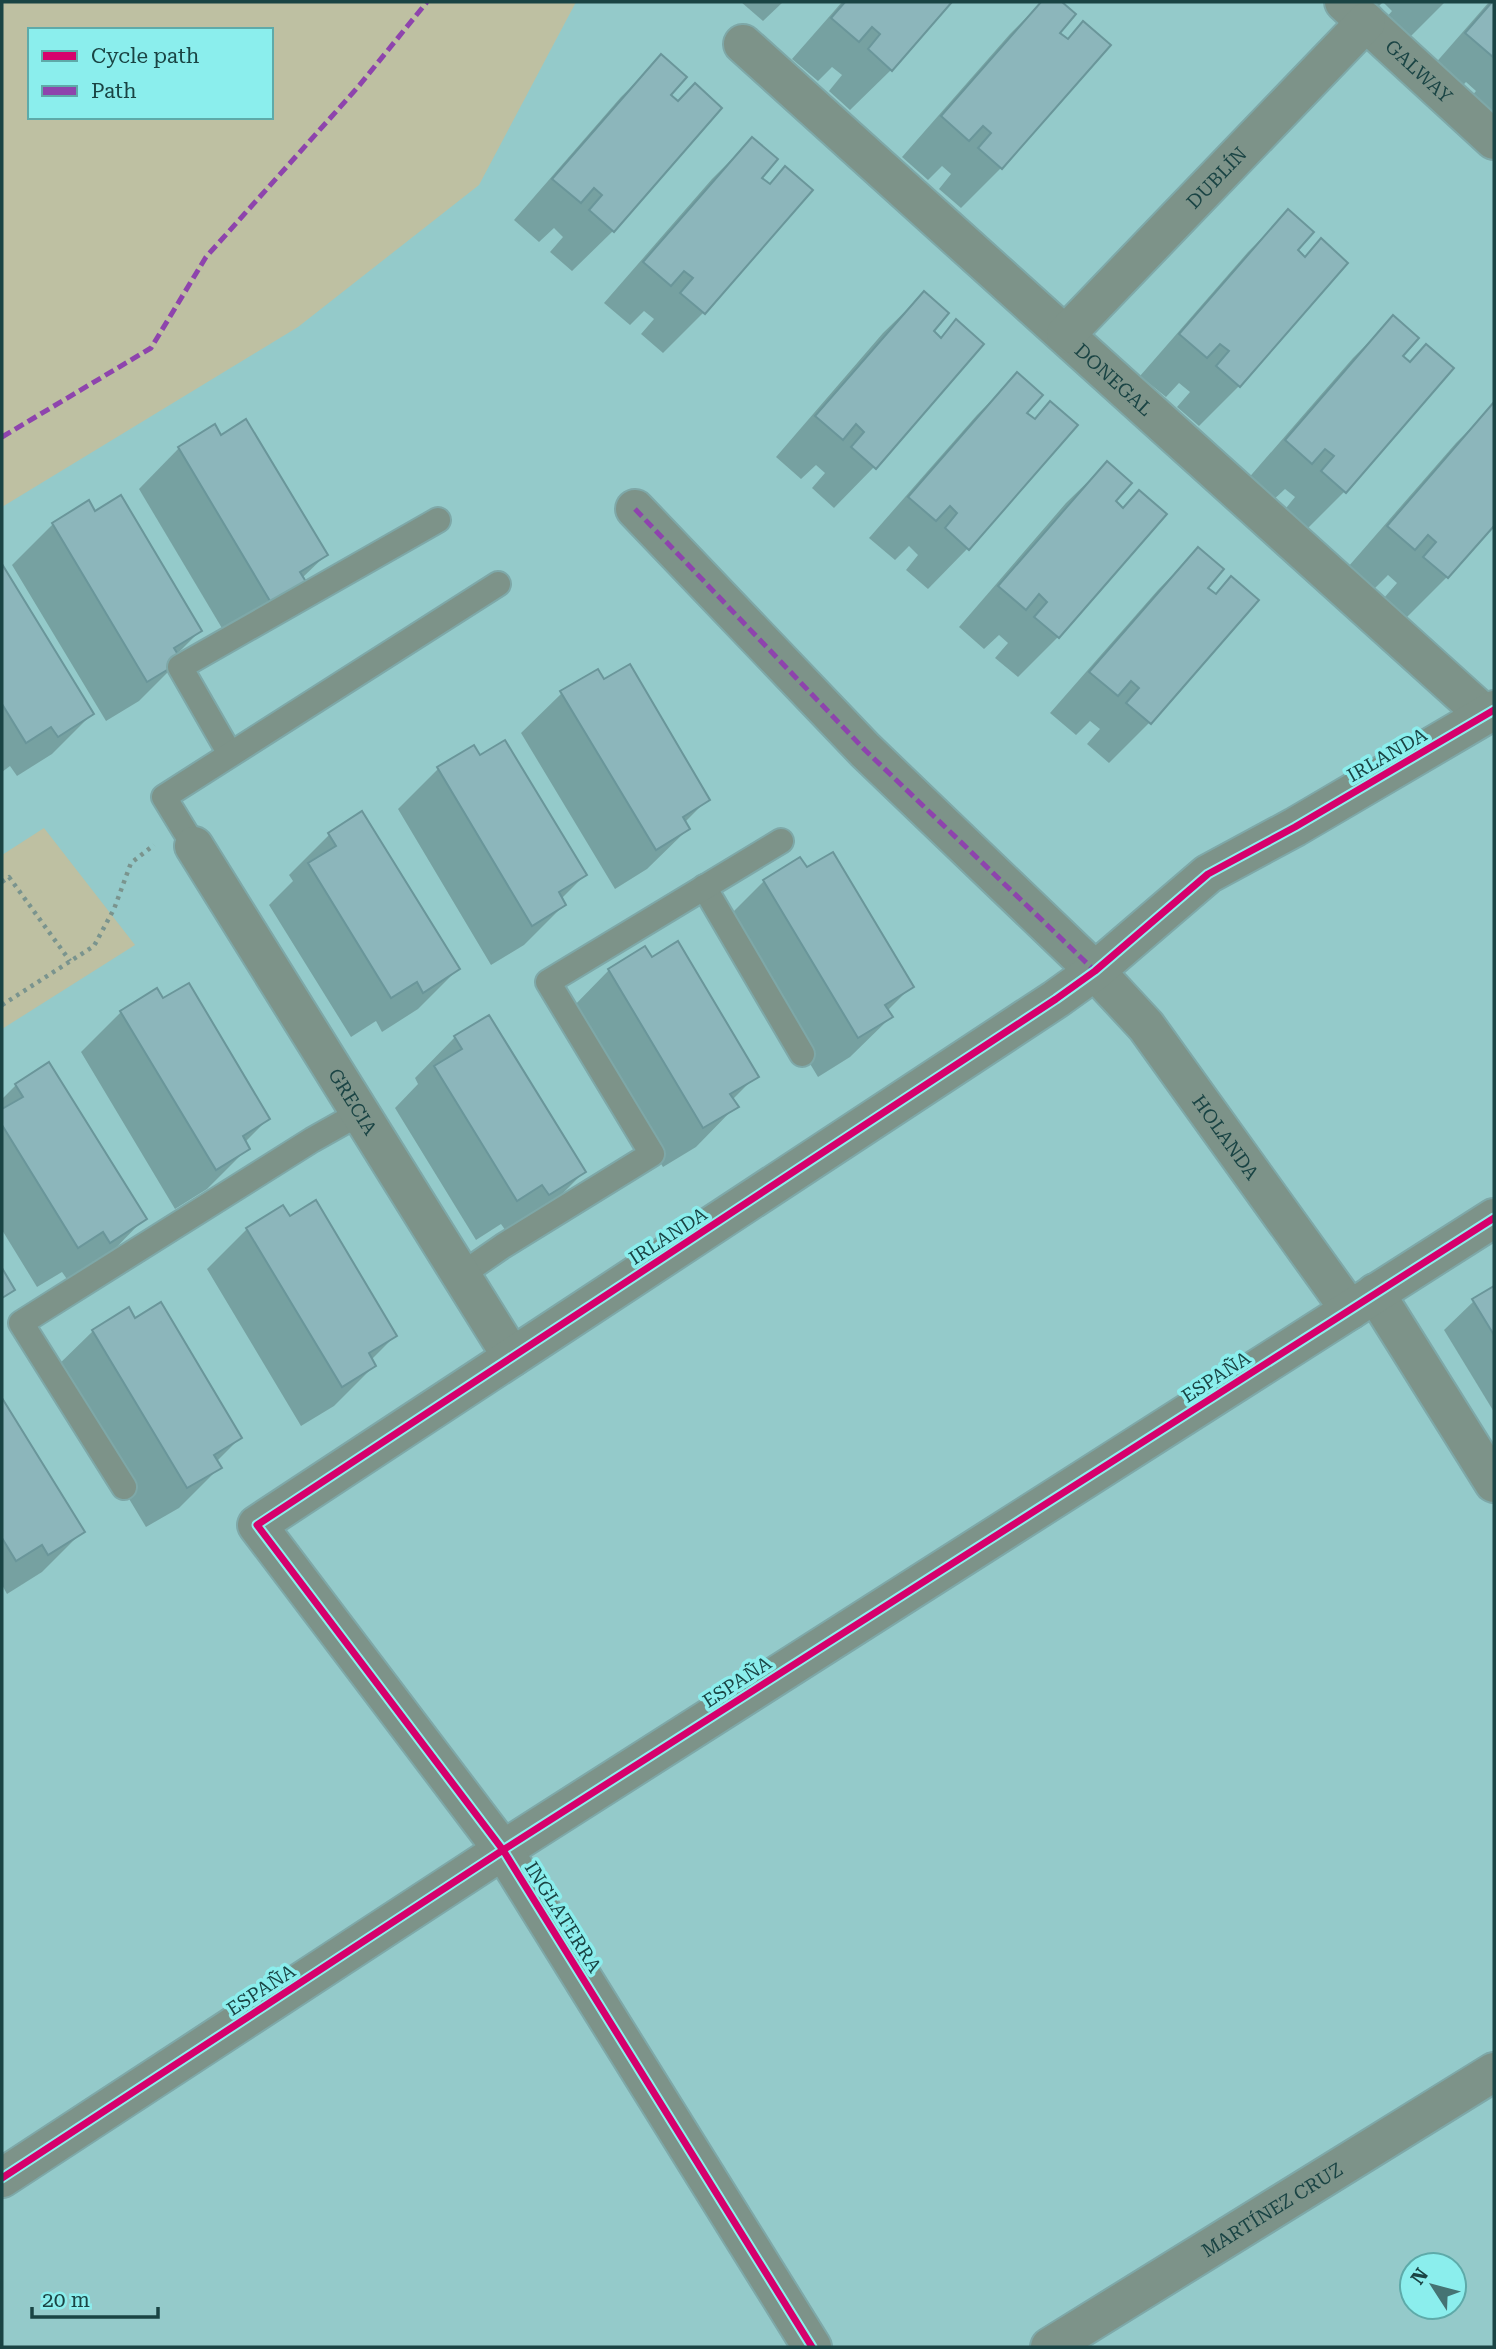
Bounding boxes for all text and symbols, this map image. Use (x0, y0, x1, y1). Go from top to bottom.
legend (28, 28, 273, 119)
street label: GALWAY (1381, 34, 1457, 108)
text: Cycle path (91, 44, 200, 68)
text: Path (91, 79, 137, 103)
street label: DUBLÍN (1182, 142, 1251, 213)
street label: DONEGAL (1070, 338, 1158, 420)
street label: IRLANDA (1343, 723, 1432, 787)
street label: GRECIA (324, 1064, 383, 1140)
street label: HOLANDA (1188, 1090, 1264, 1185)
street label: IRLANDA (625, 1202, 712, 1270)
street label: ESPAÑA (1177, 1346, 1255, 1408)
street label: ESPAÑA (698, 1651, 776, 1713)
street label: INGLATERRA (520, 1857, 607, 1977)
street label: ESPAÑA (222, 1959, 300, 2021)
street label: MARTÍNEZ CRUZ (1197, 2157, 1347, 2262)
north arrow (1398, 2251, 1468, 2321)
text: N (1406, 2263, 1433, 2289)
scale bar (32, 2276, 158, 2320)
text: 20 m (42, 2288, 90, 2312)

